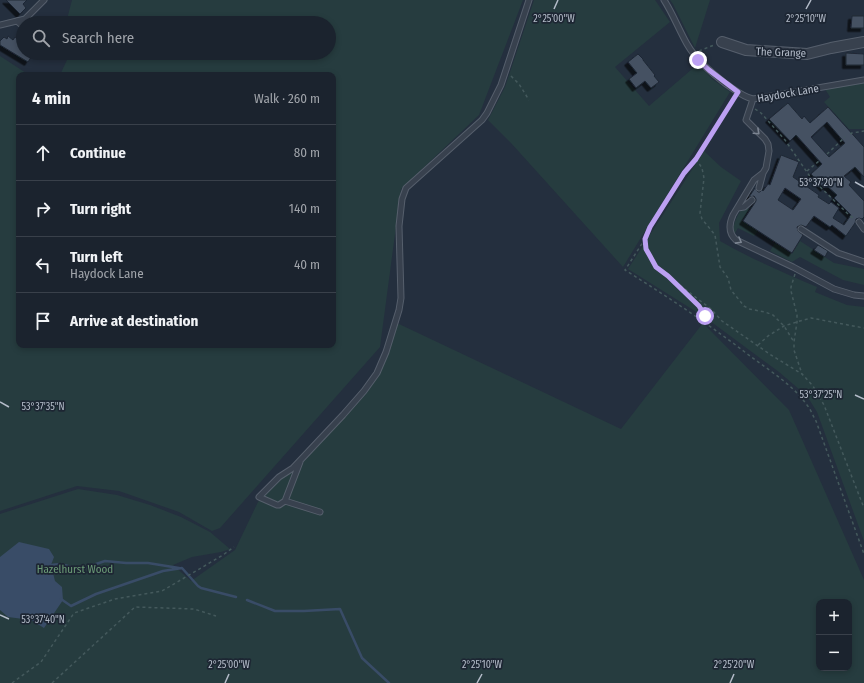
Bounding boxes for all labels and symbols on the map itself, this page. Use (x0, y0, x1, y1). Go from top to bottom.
text: 2°25'00"W (533, 13, 575, 25)
text: 2°25'10"W (786, 13, 827, 25)
street label: The Grange (756, 45, 806, 60)
route end (689, 51, 707, 69)
street label: Haydock Lane (756, 82, 820, 105)
one-way arrow (752, 127, 760, 134)
text: 53°37'20"N (799, 177, 843, 189)
one-way arrow (735, 236, 742, 243)
route start (696, 307, 714, 325)
text: 53°37'25"N (800, 389, 842, 401)
text: 53°37'35"N (22, 401, 65, 413)
park label: Hazelhurst Wood (37, 563, 113, 576)
text: 53°37'40"N (21, 614, 65, 626)
text: 2°25'00"W (208, 659, 250, 671)
text: 2°25'10"W (462, 659, 503, 671)
text: 2°25'20"W (714, 659, 755, 671)

